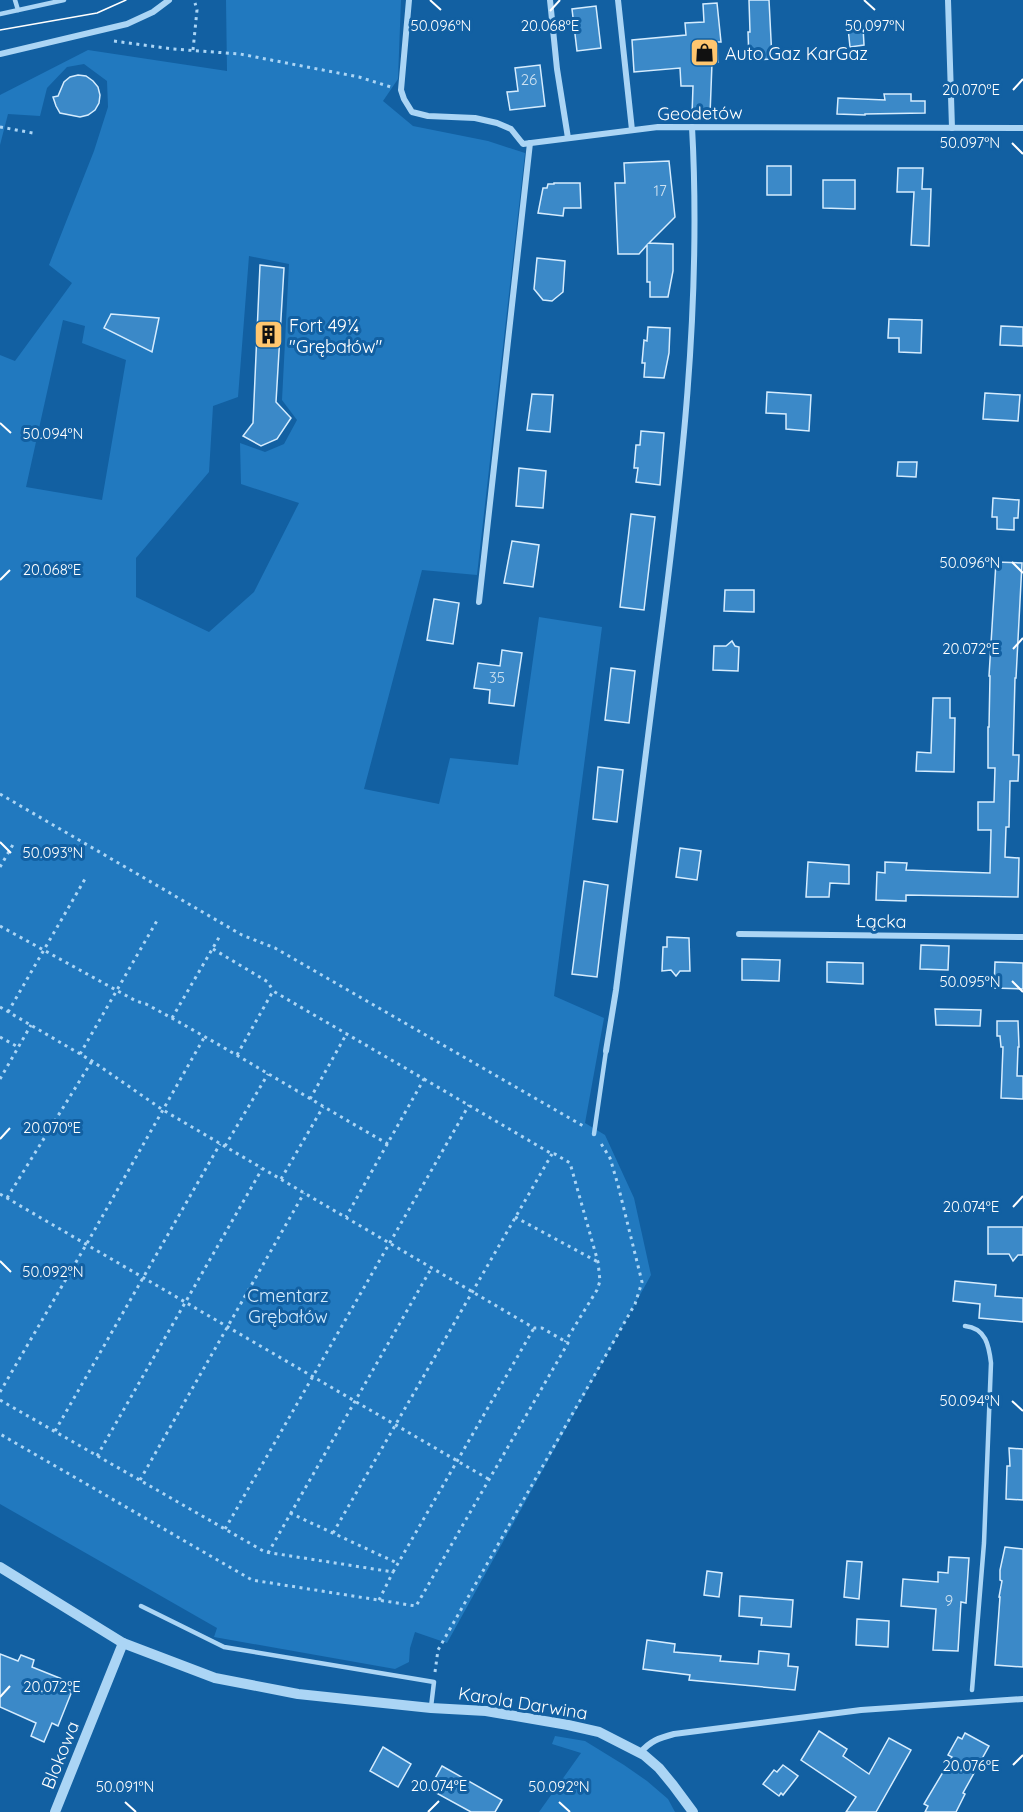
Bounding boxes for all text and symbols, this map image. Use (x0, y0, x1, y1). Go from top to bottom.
text: 50.096°N (410, 16, 472, 35)
text: 20.068°E (521, 16, 579, 35)
text: 50.097°N (845, 16, 905, 35)
shop icon: Auto Gaz KarGaz (688, 37, 720, 69)
place label: Auto Gaz KarGaz (725, 42, 868, 65)
house number: 26 (521, 70, 537, 89)
text: 20.070°E (942, 80, 1000, 99)
street label: Geodetów (657, 101, 743, 125)
text: 50.097°N (940, 133, 1000, 152)
house number: 17 (653, 181, 667, 200)
place label: Fort 49¼ "Grębałów" (289, 314, 382, 358)
building icon: Fort 49¼ "Grębałów" (252, 319, 284, 351)
text: 50.094°N (23, 424, 83, 443)
text: 50.096°N (939, 553, 1001, 572)
text: 20.068°E (23, 560, 81, 579)
text: 20.072°E (942, 639, 1000, 658)
house number: 35 (489, 668, 505, 687)
text: 50.093°N (23, 843, 83, 862)
street label: Łącka (855, 909, 907, 933)
text: 50.095°N (939, 972, 1001, 991)
text: 20.070°E (23, 1118, 81, 1137)
text: 20.074°E (943, 1197, 999, 1216)
text: 50.092°N (22, 1262, 84, 1281)
park label: Cmentarz Grębałów (247, 1284, 329, 1328)
text: 50.094°N (940, 1391, 1000, 1410)
house number: 9 (945, 1591, 953, 1610)
text: 20.072°E (23, 1677, 81, 1696)
street label: Karola Darwina (457, 1681, 589, 1725)
street label: Blokowa (36, 1718, 84, 1792)
text: 20.076°E (943, 1756, 999, 1775)
text: 20.074°E (411, 1776, 467, 1795)
text: 50.091°N (96, 1777, 154, 1796)
text: 50.092°N (528, 1777, 590, 1796)

